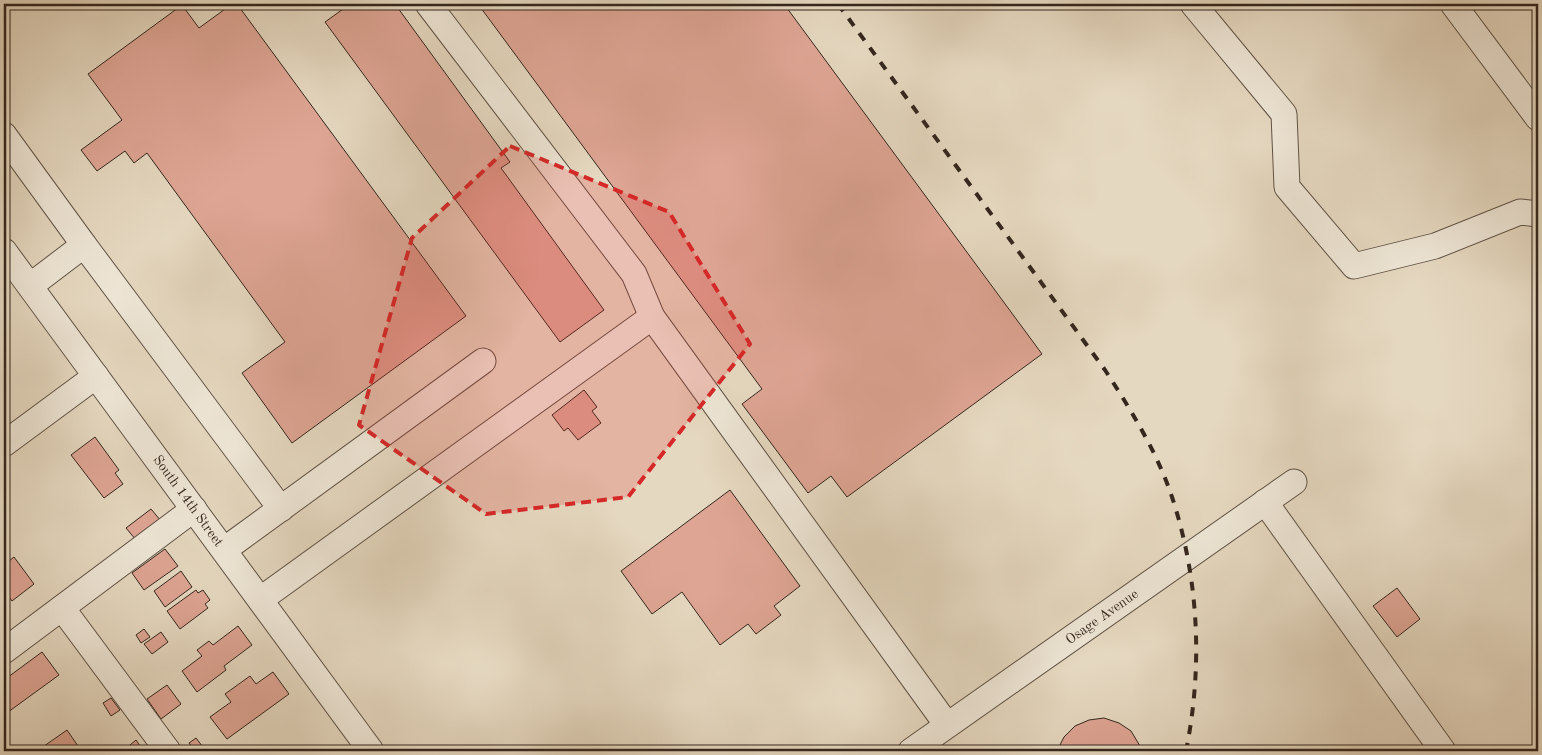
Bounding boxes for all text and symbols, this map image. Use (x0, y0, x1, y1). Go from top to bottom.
street label: South 14th Street (150, 453, 226, 549)
street label: Osage Avenue (1063, 587, 1141, 647)

